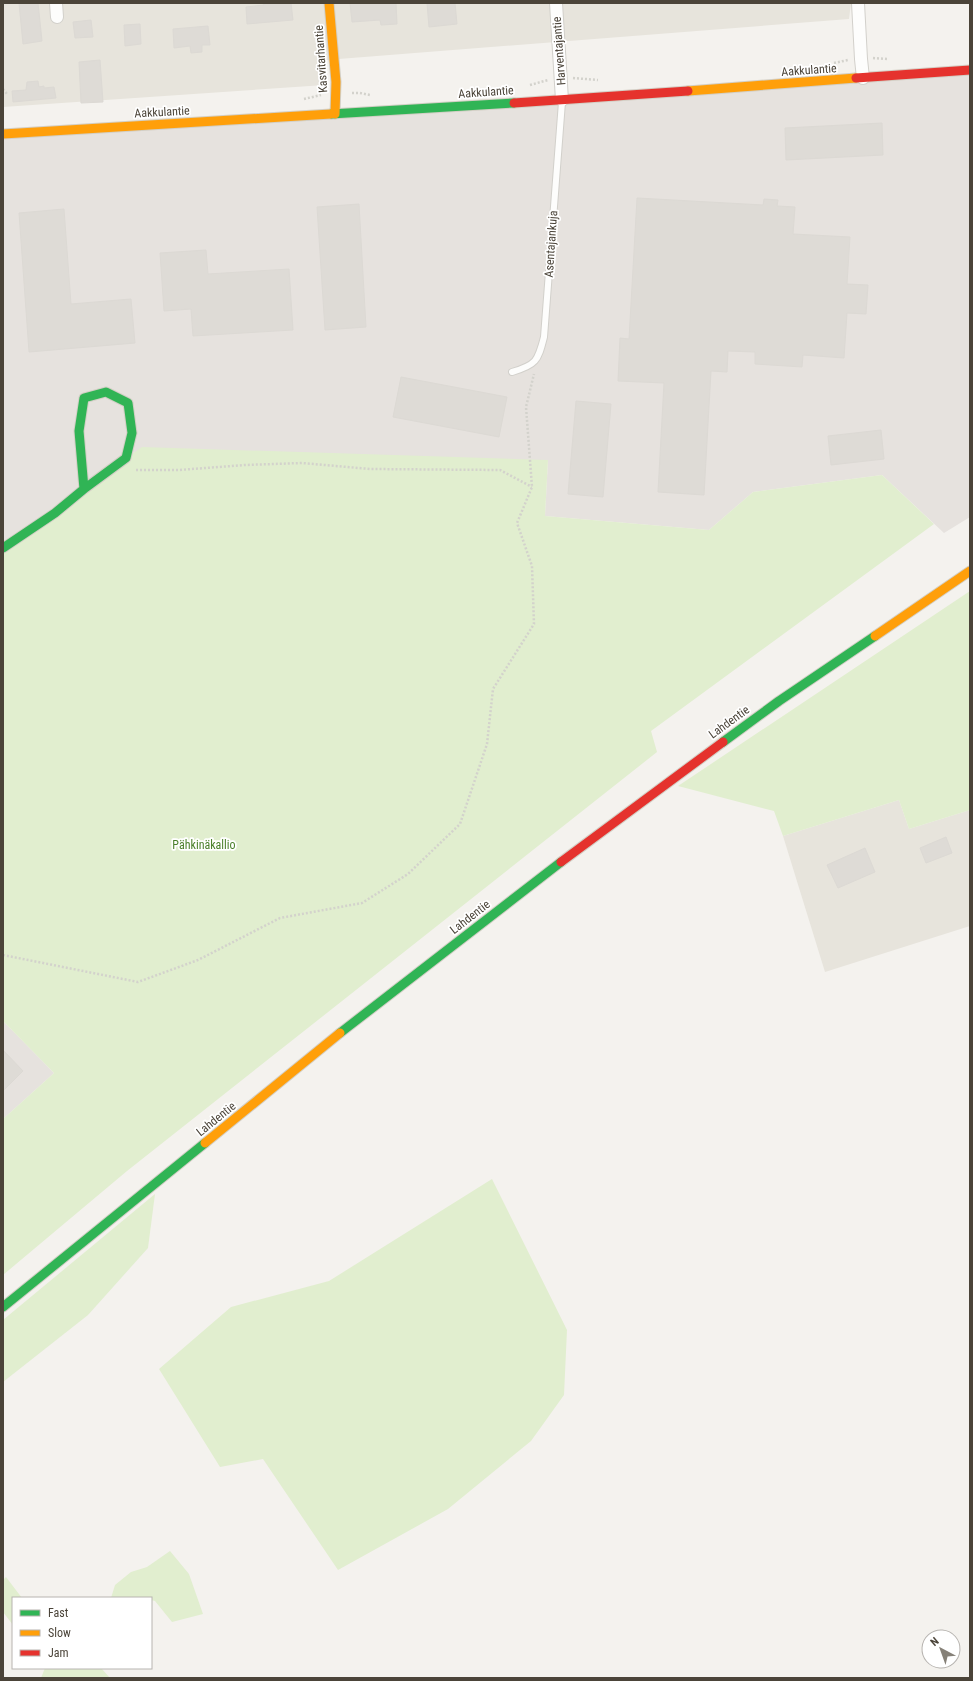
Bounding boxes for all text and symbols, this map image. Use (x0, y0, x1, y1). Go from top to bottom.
street label: Harventajantie (550, 16, 568, 86)
street label: Kasvitarhantie (312, 24, 330, 93)
street label: Aakkulantie (781, 61, 838, 79)
street label: Aakkulantie (458, 83, 515, 101)
street label: Aakkulantie (134, 104, 190, 120)
street label: Asentajankuja (542, 210, 560, 278)
street label: Lahdentie (706, 702, 752, 741)
park label: Pähkinäkallio (172, 838, 236, 852)
street label: Lahdentie (447, 897, 493, 937)
street label: Lahdentie (193, 1099, 239, 1139)
legend (12, 1597, 152, 1669)
text: Fast (48, 1606, 69, 1620)
text: Slow (48, 1626, 71, 1640)
north arrow (921, 1629, 961, 1669)
text: N (928, 1635, 942, 1649)
text: Jam (48, 1646, 69, 1660)

